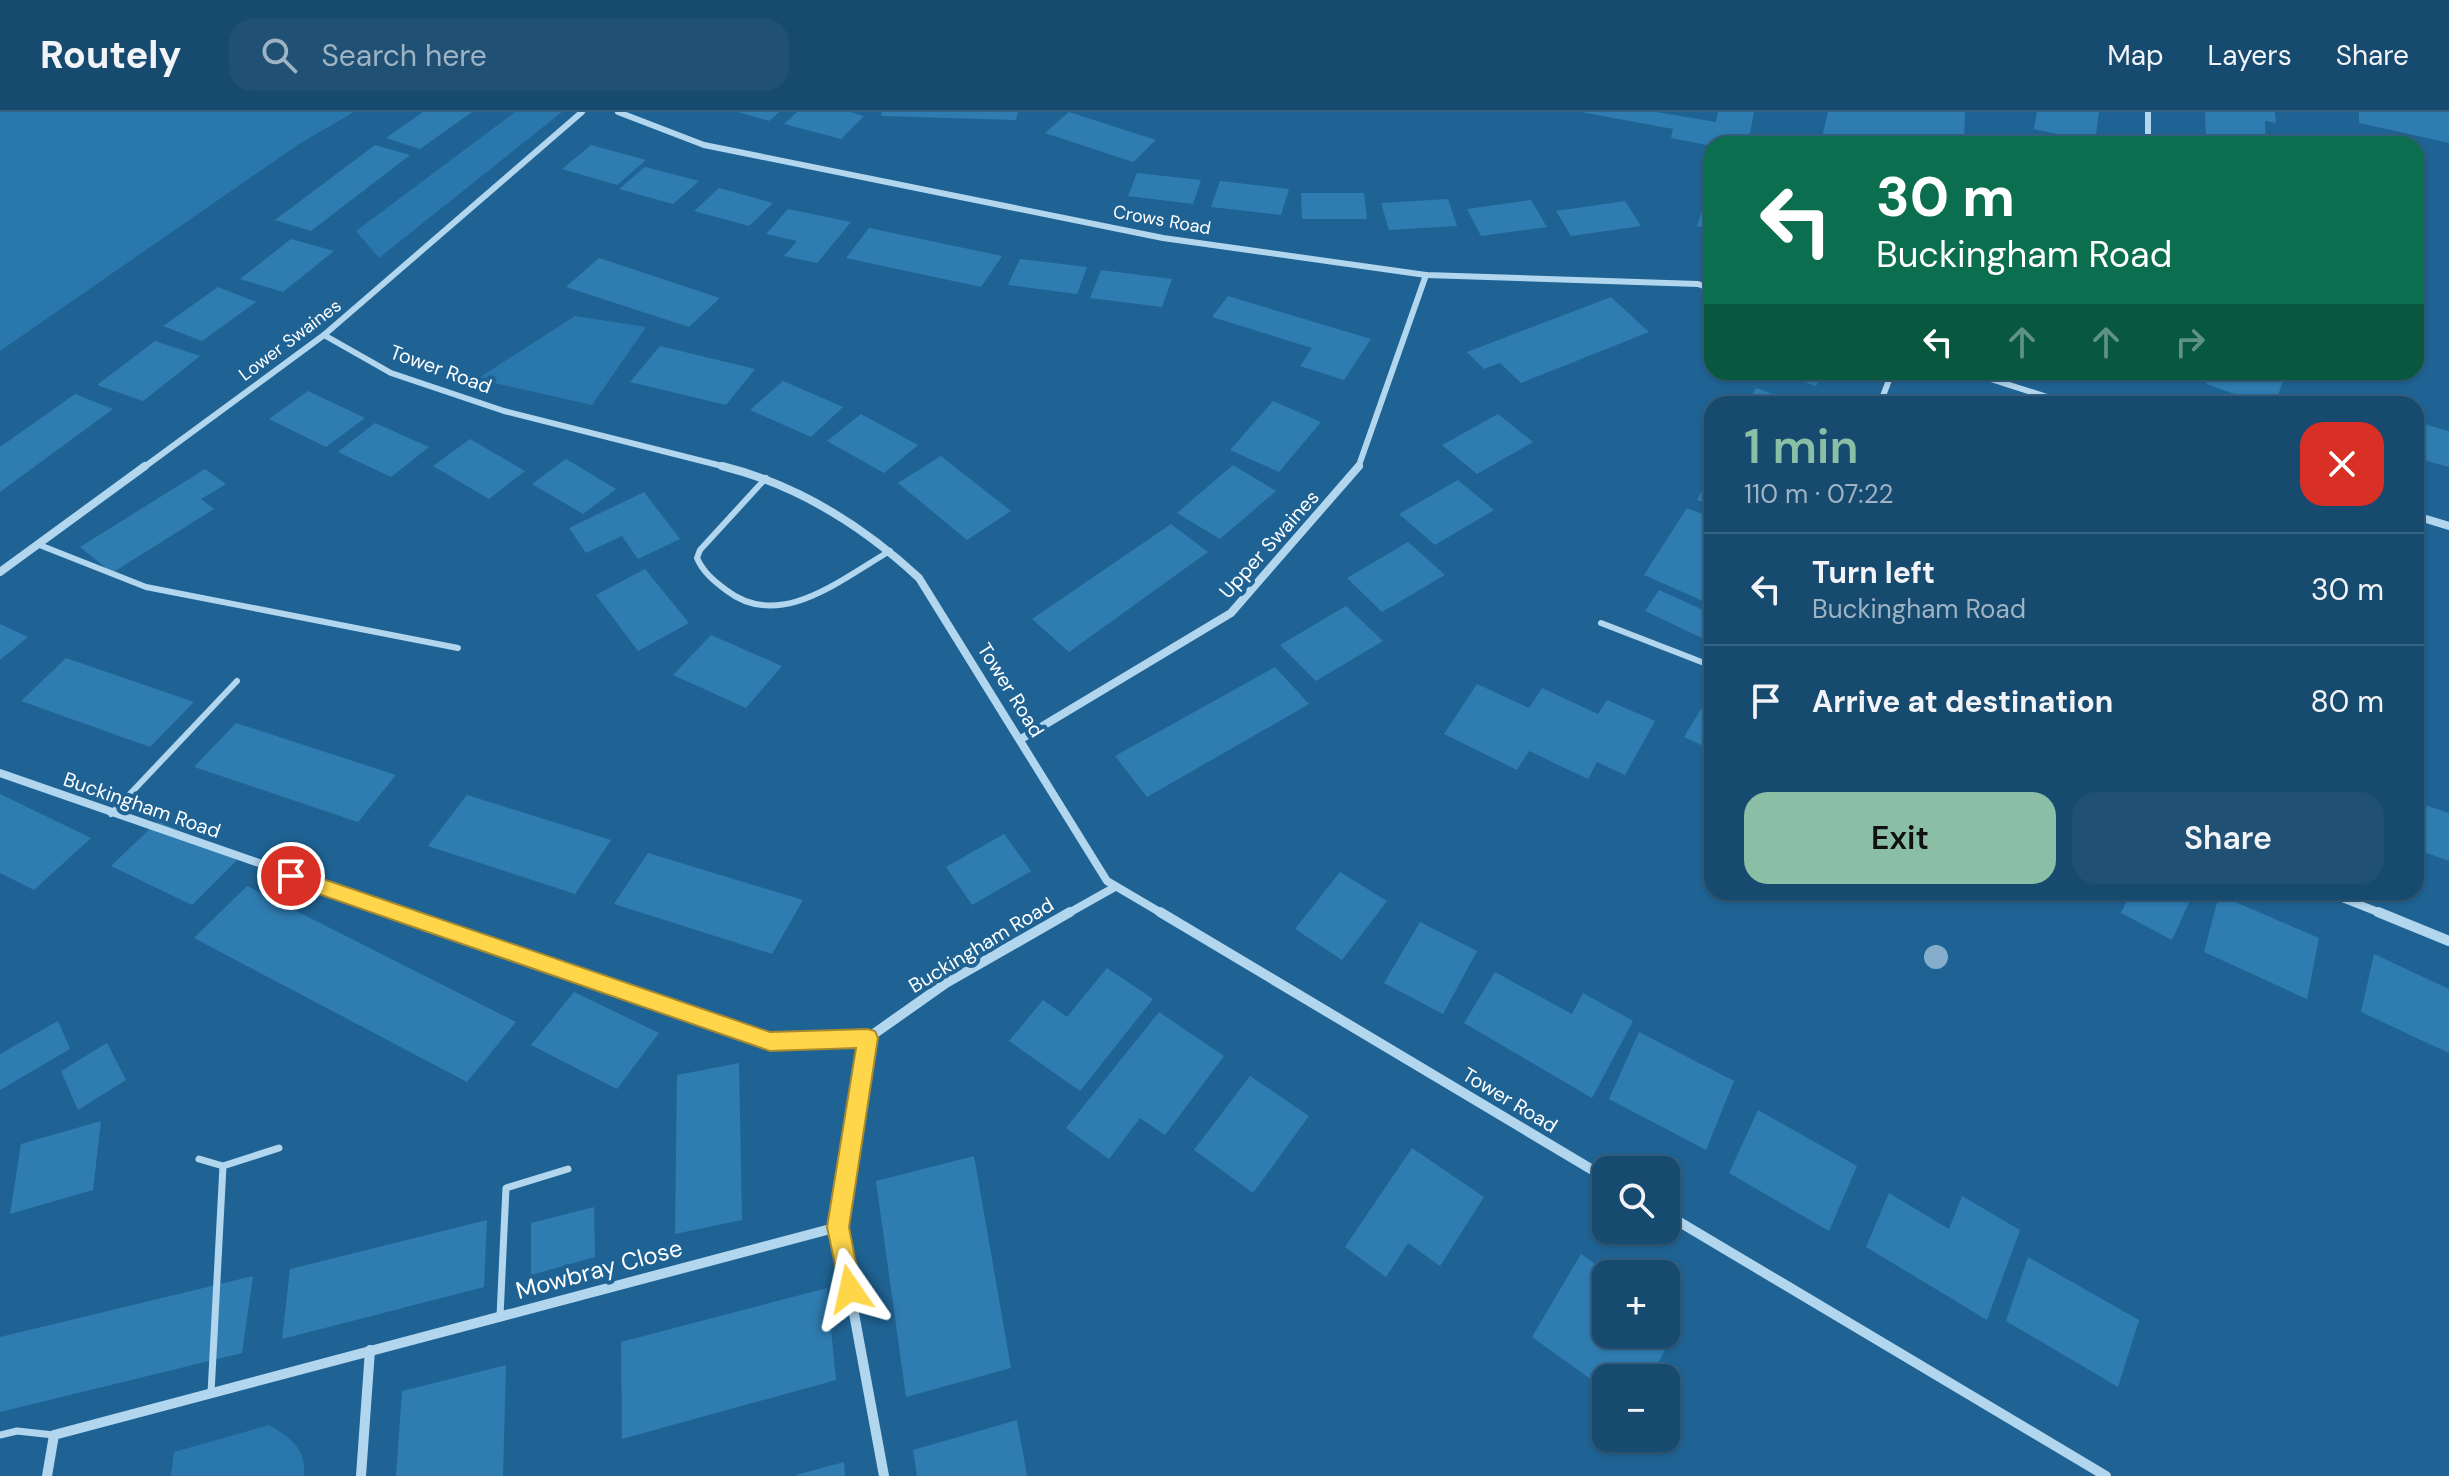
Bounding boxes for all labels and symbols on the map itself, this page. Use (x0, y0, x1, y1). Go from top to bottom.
street label: Crows Road (1111, 200, 1213, 240)
street label: Lower Swaines (234, 294, 346, 386)
street label: Tower Road (387, 339, 495, 399)
street label: Upper Swaines (1213, 484, 1325, 604)
street label: Tower Road (972, 638, 1050, 742)
street label: Buckingham Road (60, 766, 224, 844)
pin (257, 842, 325, 910)
street label: Buckingham Road (904, 891, 1058, 999)
street label: Tower Road (1458, 1061, 1562, 1139)
street label: Mowbray Close (512, 1232, 686, 1306)
position arrow (808, 1247, 892, 1331)

